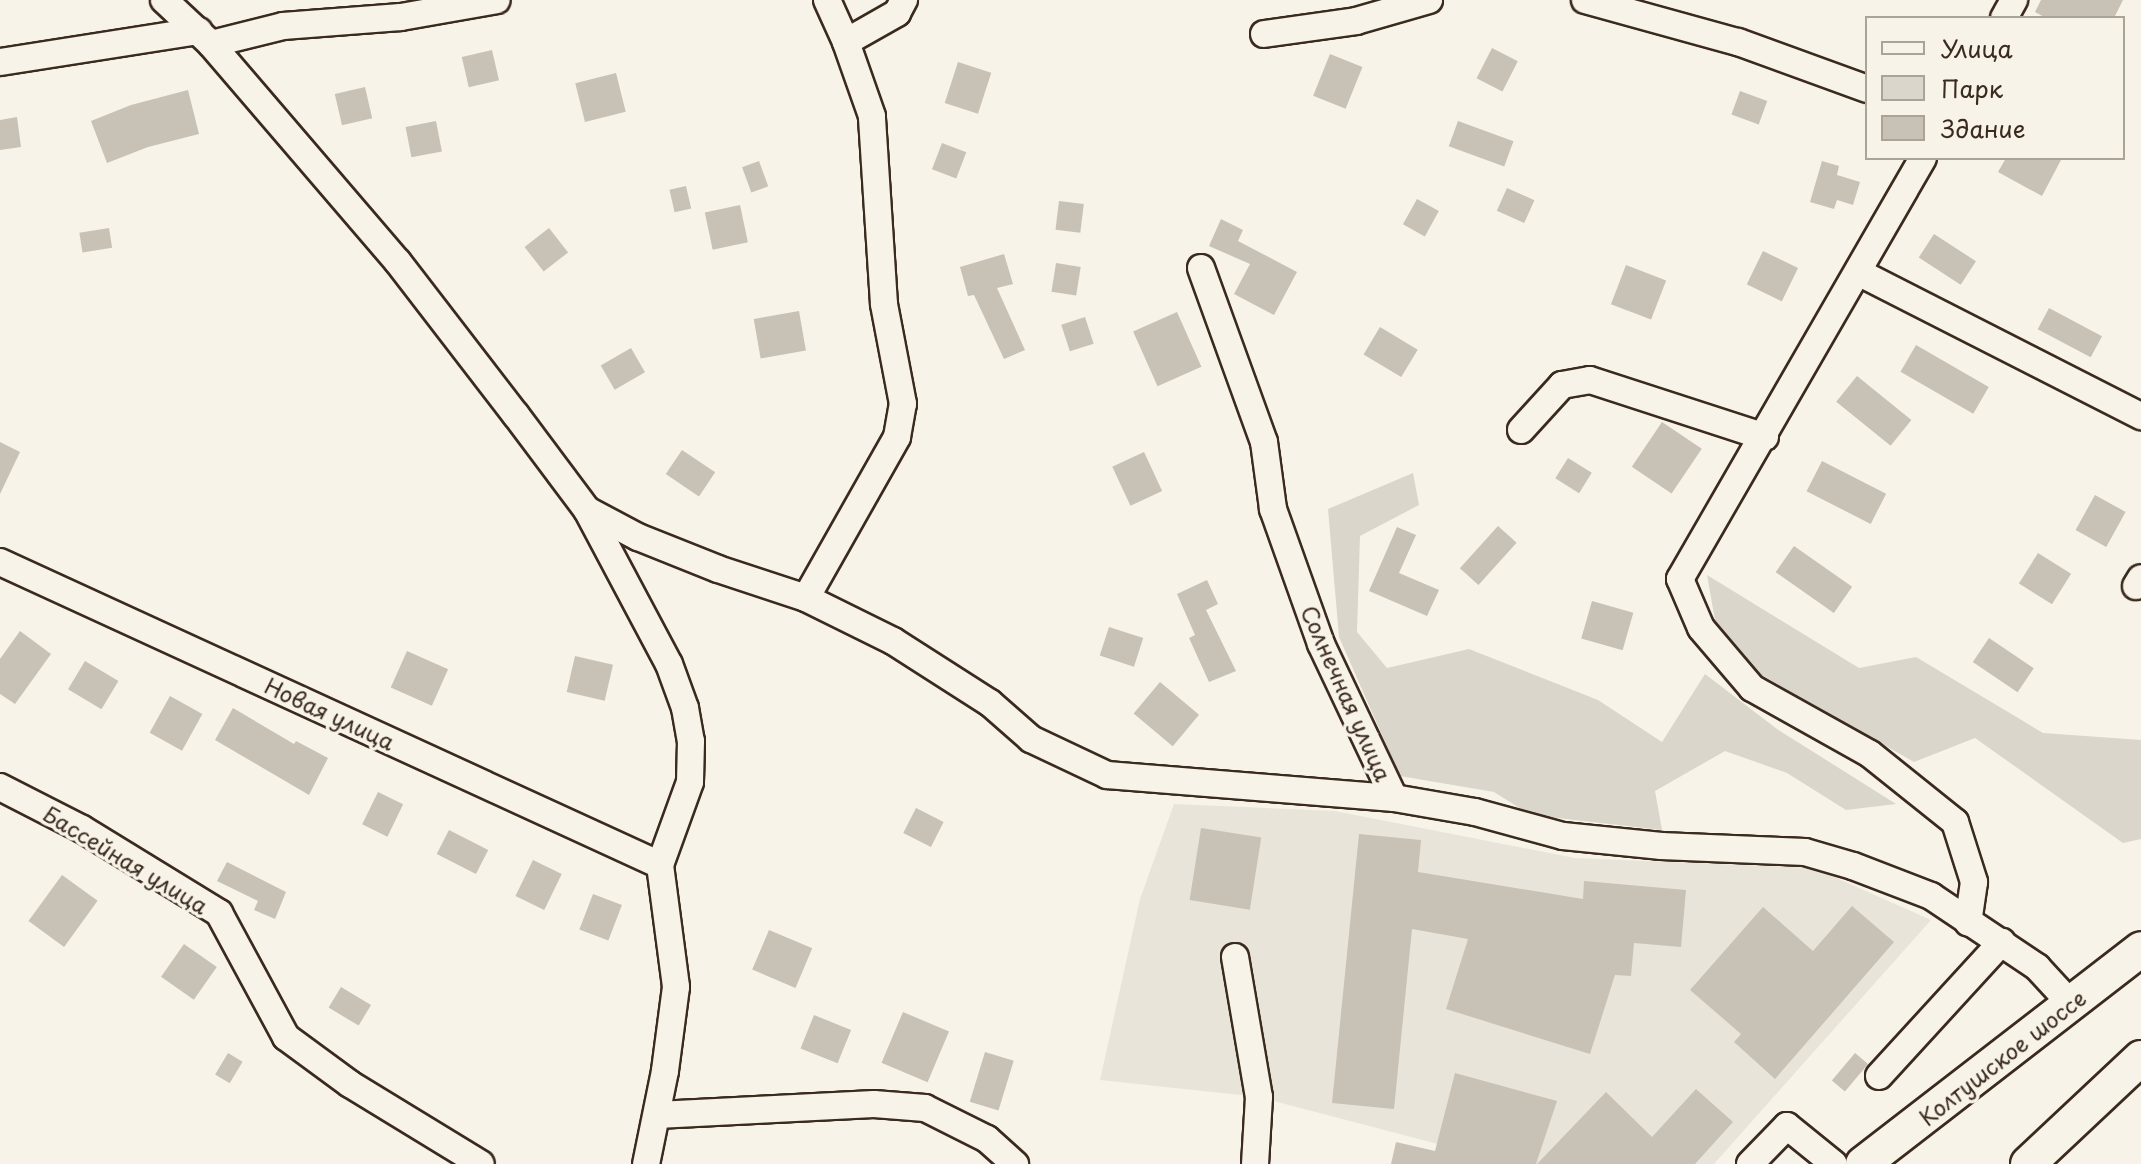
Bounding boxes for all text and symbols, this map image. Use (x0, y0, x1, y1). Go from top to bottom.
legend (1865, 16, 2125, 160)
text: Улица (1941, 30, 2013, 66)
text: Парк (1941, 70, 2003, 106)
text: Здание (1941, 110, 2026, 146)
street label: Солнечная улица (1296, 601, 1398, 785)
street label: Новая улица (261, 671, 399, 755)
street label: Бассейная улица (38, 799, 214, 919)
street label: Колтушское шоссе (1914, 984, 2090, 1130)

